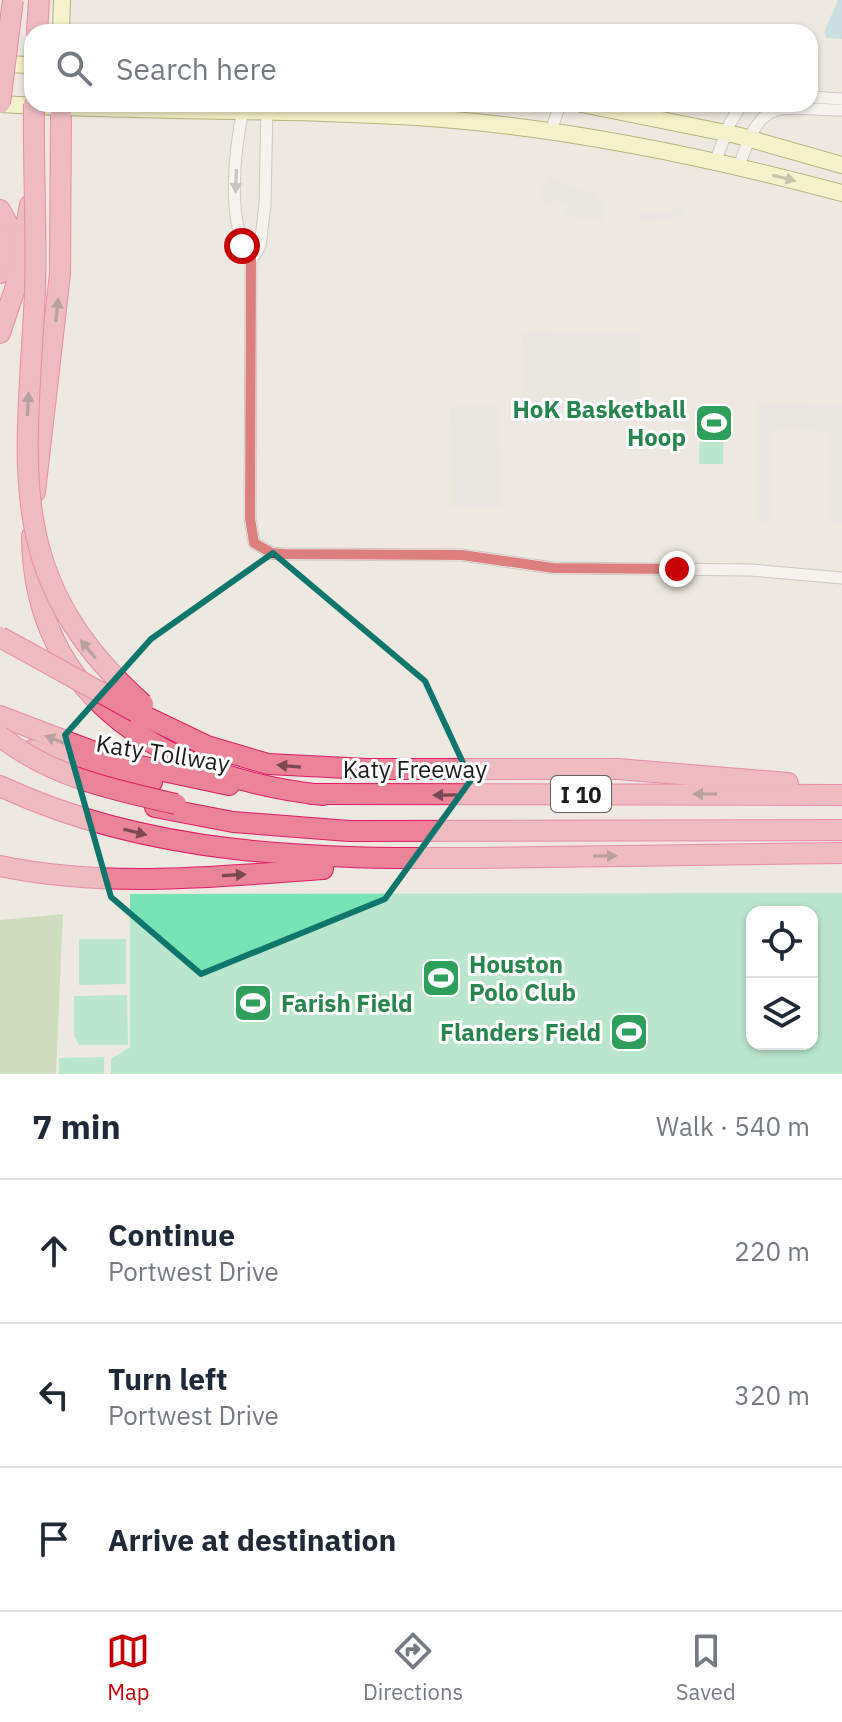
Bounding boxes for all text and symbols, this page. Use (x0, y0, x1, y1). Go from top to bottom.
search box (24, 24, 818, 112)
icon: search (52, 46, 96, 90)
text: Search here (116, 49, 277, 88)
one-way arrow (230, 169, 243, 194)
one-way arrow (772, 173, 797, 185)
route start (224, 228, 260, 264)
one-way arrow (50, 297, 63, 322)
one-way arrow (22, 391, 35, 416)
place label: HoK Basketball Hoop (512, 393, 686, 453)
sports icon: HoK Basketball Hoop (693, 402, 735, 444)
route end (659, 551, 695, 587)
one-way arrow (80, 639, 97, 659)
street label: Katy Tollway (94, 727, 232, 779)
one-way arrow (44, 733, 68, 746)
street label: Katy Freeway (343, 753, 487, 785)
one-way arrow (276, 759, 301, 772)
road number: I 10 (551, 776, 611, 812)
one-way arrow (692, 788, 717, 800)
one-way arrow (432, 789, 457, 801)
one-way arrow (123, 827, 148, 839)
one-way arrow (593, 850, 618, 863)
one-way arrow (222, 868, 247, 881)
map controls (746, 906, 818, 1050)
button: locate (746, 906, 818, 978)
place label: Houston Polo Club (469, 948, 576, 1008)
sports icon: Houston Polo Club (420, 957, 462, 999)
button: layers (746, 978, 818, 1050)
sports icon: Farish Field (232, 982, 274, 1024)
place label: Farish Field (281, 987, 413, 1019)
sports icon: Flanders Field (608, 1011, 650, 1053)
place label: Flanders Field (440, 1016, 601, 1048)
text: 7 min (32, 1104, 121, 1148)
text: Walk · 540 m (656, 1109, 810, 1143)
text: Continue (108, 1215, 235, 1254)
icon: ahead (32, 1229, 76, 1273)
text: 220 m (734, 1234, 810, 1268)
text: Portwest Drive (108, 1254, 279, 1288)
text: Turn left (108, 1359, 227, 1398)
icon: left (32, 1373, 76, 1417)
text: 320 m (734, 1378, 810, 1412)
text: Portwest Drive (108, 1398, 279, 1432)
icon: arrive (32, 1517, 76, 1561)
text: Arrive at destination (108, 1520, 396, 1559)
tab: Map (106, 1629, 150, 1706)
tab: Directions (363, 1629, 463, 1706)
tab: Saved (676, 1629, 736, 1706)

